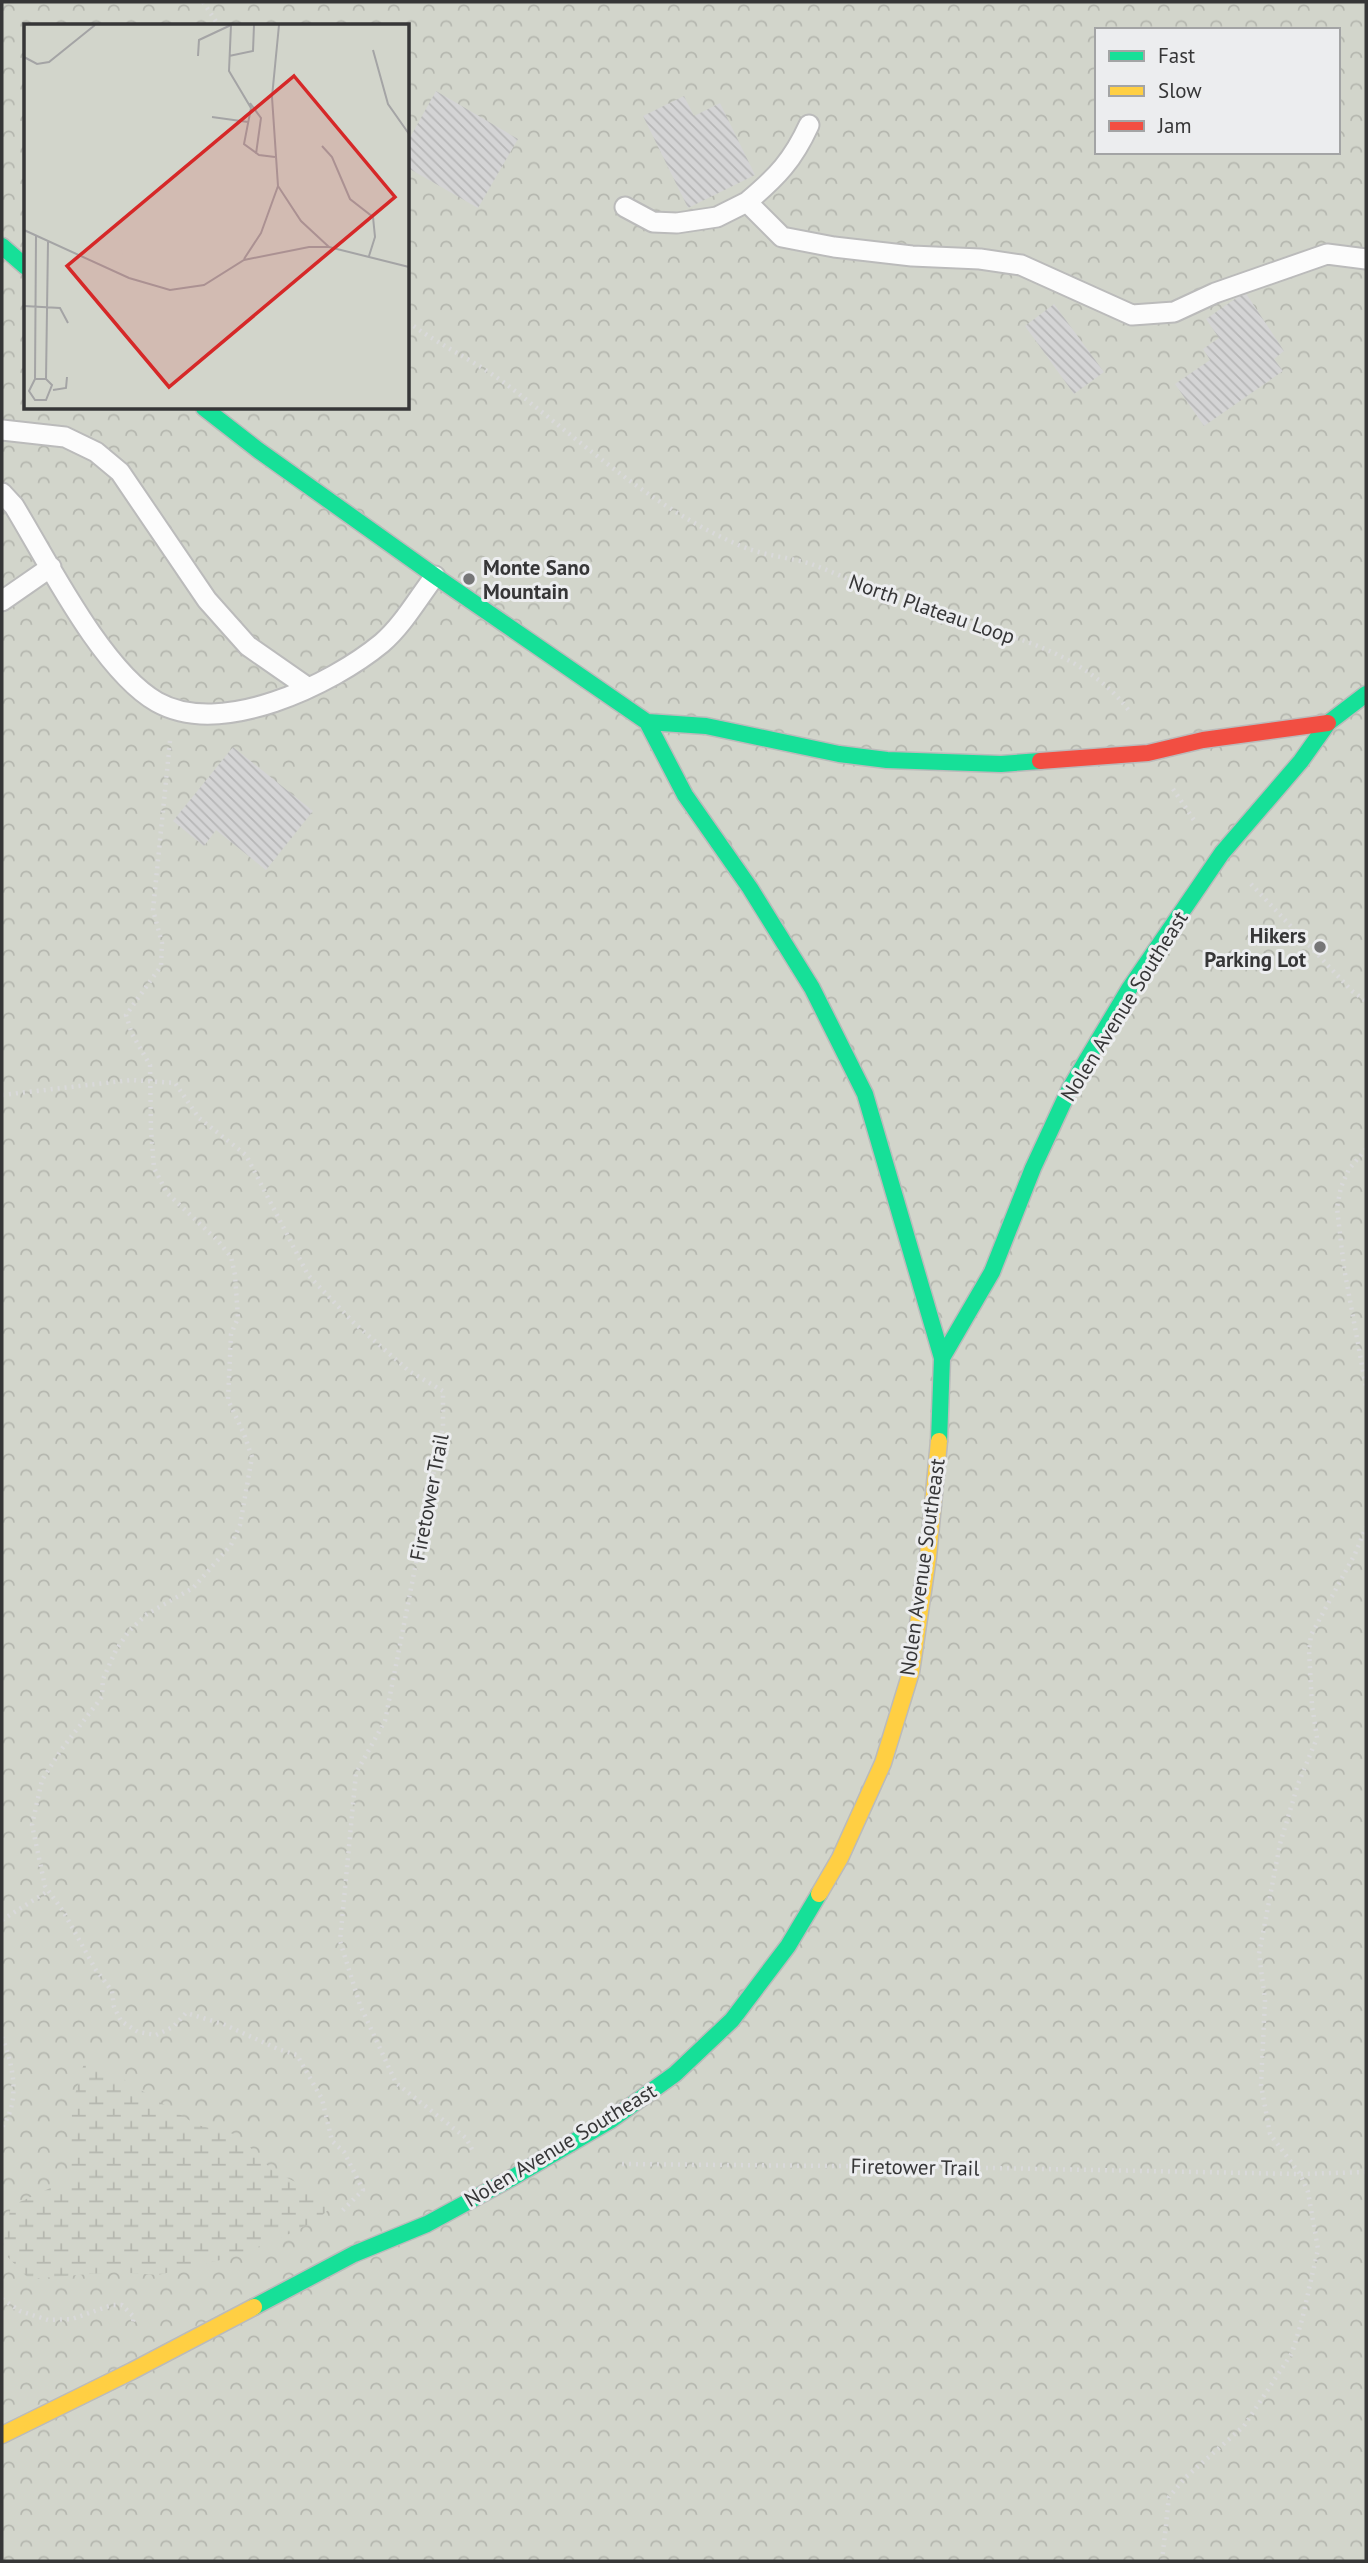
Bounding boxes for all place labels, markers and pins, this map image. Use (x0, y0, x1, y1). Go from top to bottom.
place label: Monte Sano Mountain (483, 554, 590, 605)
marker: Monte Sano Mountain (461, 571, 477, 587)
place label: Hikers Parking Lot (1204, 922, 1307, 973)
marker: Hikers Parking Lot (1312, 939, 1328, 955)

